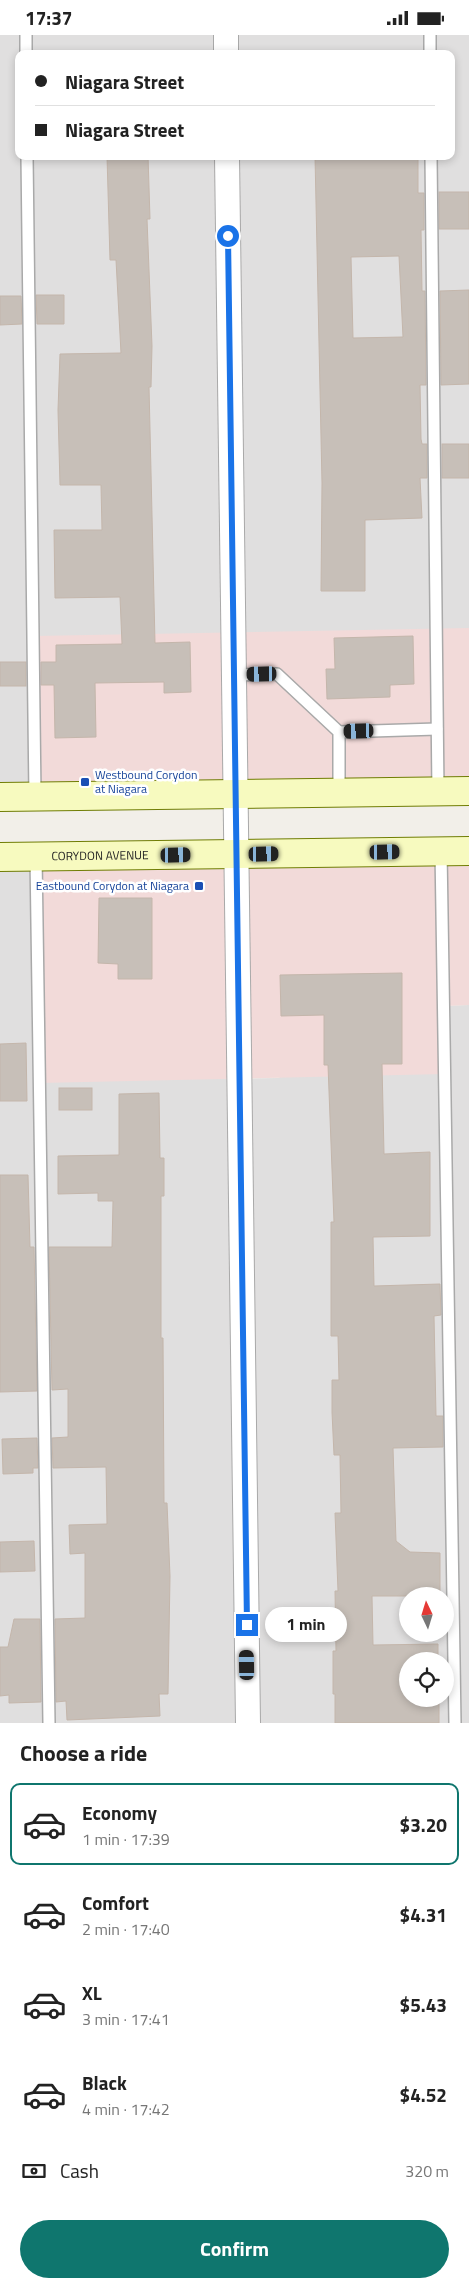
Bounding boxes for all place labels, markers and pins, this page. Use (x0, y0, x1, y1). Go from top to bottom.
place label: Westbound Corydon at Niagara (95, 765, 197, 798)
marker: Westbound Corydon at Niagara (79, 776, 91, 788)
place label: Eastbound Corydon at Niagara (36, 876, 189, 895)
marker: Eastbound Corydon at Niagara (193, 880, 205, 892)

